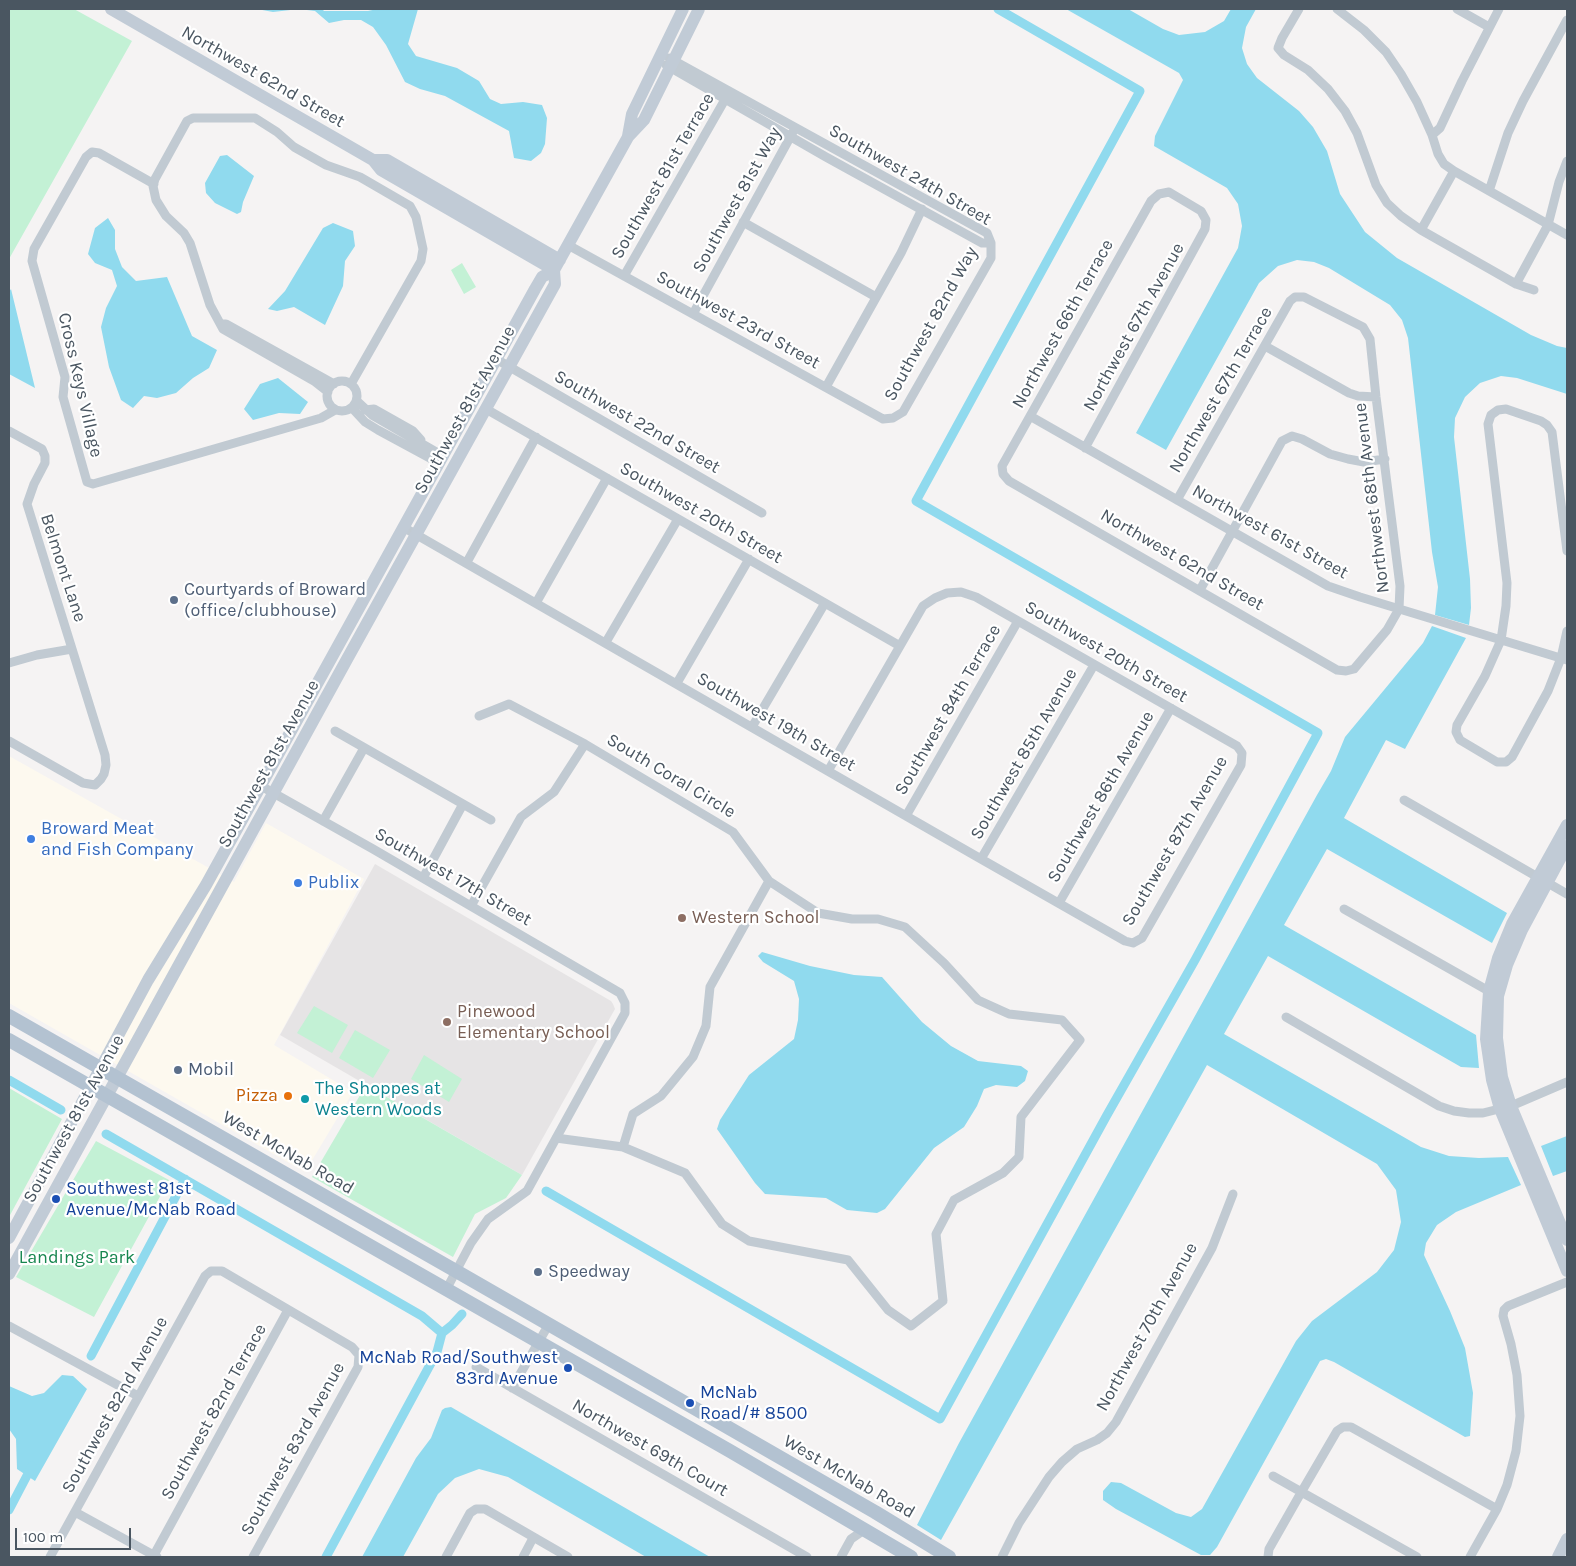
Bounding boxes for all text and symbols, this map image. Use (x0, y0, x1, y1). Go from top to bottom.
street label: Northwest 62nd Street (177, 21, 349, 133)
street label: Southwest 81st Terrace (607, 89, 719, 263)
street label: Southwest 24th Street (825, 120, 995, 230)
street label: Southwest 81st Way (688, 123, 786, 277)
street label: Northwest 66th Terrace (1008, 236, 1118, 412)
street label: Northwest 67th Avenue (1079, 239, 1189, 415)
street label: Southwest 82nd Way (880, 243, 982, 405)
street label: Southwest 23rd Street (652, 266, 824, 374)
street label: Northwest 67th Terrace (1165, 303, 1277, 477)
street label: Cross Keys Village (53, 311, 107, 459)
street label: Southwest 81st Avenue (410, 322, 520, 498)
street label: Southwest 22nd Street (550, 366, 724, 478)
street label: Northwest 68th Avenue (1350, 402, 1394, 594)
street label: Southwest 20th Street (616, 458, 786, 568)
street label: Northwest 61st Street (1188, 480, 1352, 584)
street label: Northwest 62nd Street (1096, 504, 1268, 616)
street label: Belmont Lane (35, 511, 91, 625)
place label: Courtyards of Broward (office/clubhouse) (184, 579, 366, 622)
marker: Courtyards of Broward (office/clubhouse) (168, 594, 180, 606)
street label: Southwest 20th Street (1021, 597, 1191, 707)
street label: Southwest 84th Terrace (890, 621, 1006, 799)
street label: Southwest 85th Avenue (966, 664, 1082, 844)
street label: Southwest 19th Street (693, 668, 859, 776)
street label: Southwest 81st Avenue (214, 676, 324, 852)
street label: Southwest 86th Avenue (1043, 707, 1159, 887)
street label: South Coral Circle (603, 729, 739, 823)
street label: Southwest 87th Avenue (1117, 752, 1233, 930)
place label: Broward Meat and Fish Company (41, 818, 193, 861)
street label: Southwest 17th Street (371, 823, 535, 931)
marker: Broward Meat and Fish Company (25, 833, 37, 845)
place label: Publix (308, 872, 359, 894)
marker: Publix (292, 877, 304, 889)
place label: Western School (692, 907, 820, 929)
marker: Western School (676, 912, 688, 924)
place label: Pinewood Elementary School (457, 1001, 610, 1044)
marker: Pinewood Elementary School (441, 1016, 453, 1028)
street label: Southwest 81st Avenue (19, 1031, 129, 1207)
place label: Mobil (188, 1059, 234, 1081)
marker: Mobil (172, 1064, 184, 1076)
place label: The Shoppes at Western Woods (315, 1078, 442, 1120)
place label: Pizza (236, 1085, 278, 1107)
marker: Pizza (282, 1090, 294, 1102)
marker: The Shoppes at Western Woods (299, 1093, 311, 1105)
street label: West McNab Road (218, 1107, 358, 1199)
place label: Southwest 81st Avenue/McNab Road (66, 1178, 236, 1220)
marker: Southwest 81st Avenue/McNab Road (50, 1193, 62, 1205)
street label: Northwest 70th Avenue (1092, 1239, 1202, 1415)
park label: Landings Park (19, 1247, 135, 1269)
place label: Speedway (548, 1261, 630, 1283)
marker: Speedway (532, 1266, 544, 1278)
street label: Southwest 82nd Avenue (57, 1313, 173, 1497)
street label: Southwest 82nd Terrace (157, 1320, 271, 1504)
place label: McNab Road/Southwest 83rd Avenue (359, 1347, 558, 1390)
street label: Southwest 83rd Avenue (236, 1359, 350, 1539)
marker: McNab Road/Southwest 83rd Avenue (562, 1362, 574, 1374)
place label: McNab Road/# 8500 (700, 1382, 807, 1425)
street label: Northwest 69th Court (568, 1394, 732, 1502)
marker: McNab Road/# 8500 (684, 1397, 696, 1409)
street label: West McNab Road (779, 1431, 919, 1523)
scale bar (18, 1518, 134, 1550)
text: 100 m (23, 1528, 63, 1546)

